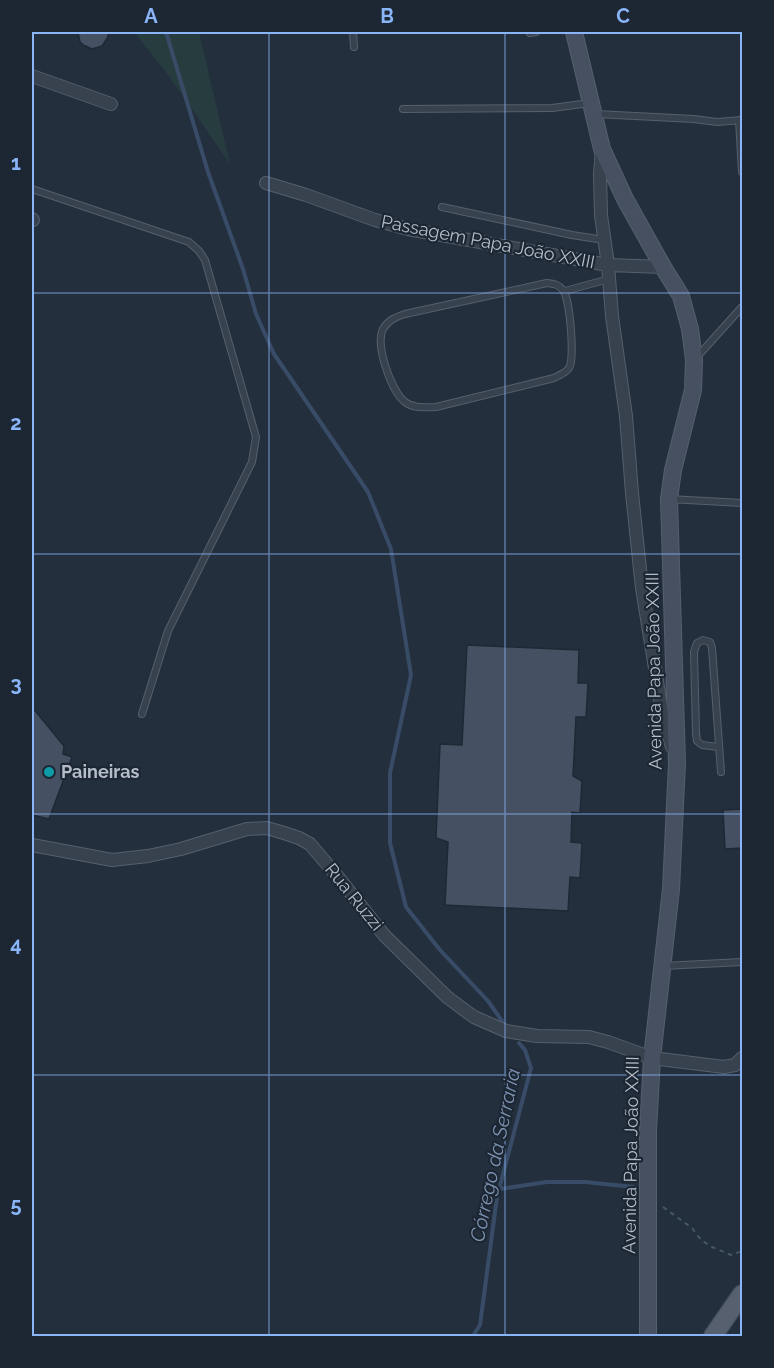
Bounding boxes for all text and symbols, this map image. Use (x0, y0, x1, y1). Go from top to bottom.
text: A (144, 4, 158, 28)
text: B (380, 4, 394, 28)
text: C (616, 4, 630, 28)
text: 1 (11, 151, 21, 175)
street label: Passagem Papa João XXIII (380, 210, 597, 273)
text: 2 (10, 411, 22, 435)
street label: Avenida Papa João XXIII (641, 572, 666, 770)
text: 3 (10, 672, 22, 696)
place label: Paineiras (61, 761, 140, 782)
marker: Paineiras (42, 765, 56, 779)
street label: Rua Ruzzi (321, 859, 388, 935)
text: 4 (10, 932, 22, 956)
street label: Avenida Papa João XXIII (618, 1056, 643, 1254)
water label: Córrego da Serraria (465, 1066, 525, 1244)
text: 5 (10, 1193, 22, 1217)

